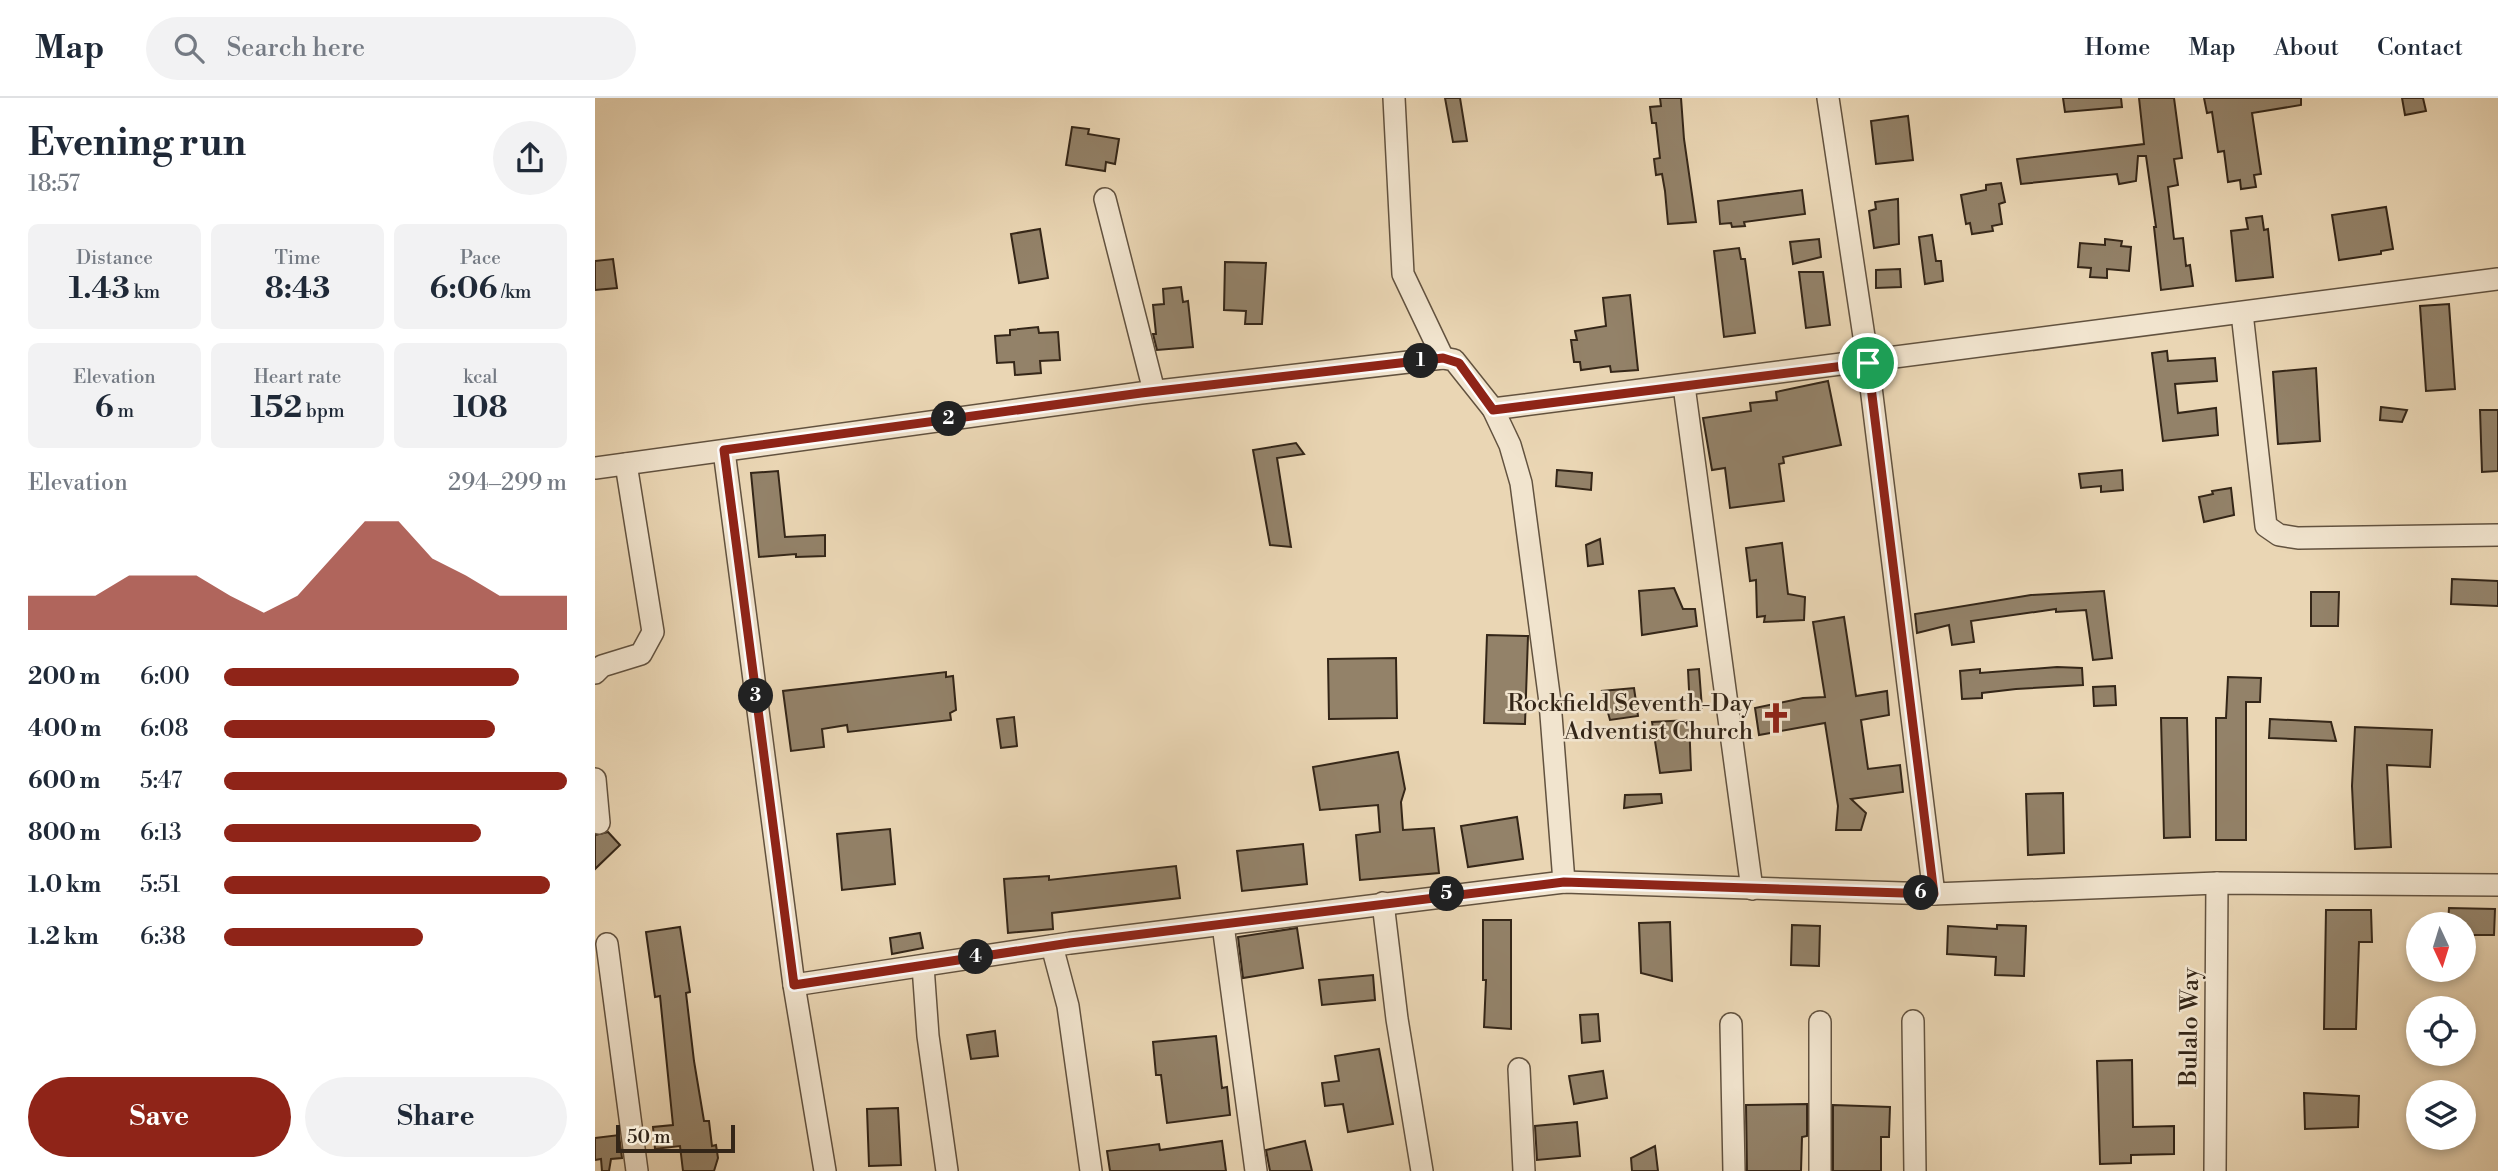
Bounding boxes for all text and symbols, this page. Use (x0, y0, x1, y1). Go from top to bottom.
search box (146, 17, 636, 80)
text: Map (35, 28, 104, 69)
icon: search (170, 29, 208, 67)
text: Search here (226, 32, 365, 64)
text: Home (2085, 33, 2150, 63)
text: Map (2188, 33, 2236, 63)
text: About (2274, 33, 2339, 63)
text: Contact (2377, 33, 2463, 63)
text: Evening run (28, 120, 246, 167)
button: share (493, 121, 567, 195)
text: 18:57 (28, 170, 80, 198)
text: Distance (76, 246, 153, 270)
text: Time (275, 246, 320, 270)
text: Pace (460, 246, 501, 270)
text: 1.43 (69, 270, 130, 308)
text: 8:43 (265, 270, 330, 308)
text: 6:06 (430, 270, 497, 308)
text: km (130, 280, 160, 304)
text: /km (497, 280, 531, 304)
pin (1838, 333, 1898, 393)
pin: 1 (1403, 344, 1439, 378)
icon: arrive (1849, 344, 1887, 382)
text: 1 (1416, 348, 1425, 372)
text: Elevation (73, 365, 156, 389)
text: Heart rate (254, 365, 341, 389)
text: kcal (463, 365, 498, 389)
text: 6 (95, 389, 114, 427)
text: 152 (250, 389, 302, 427)
text: 108 (453, 389, 508, 427)
text: m (114, 399, 134, 423)
text: bpm (302, 399, 345, 423)
pin: 2 (931, 402, 967, 436)
text: 2 (943, 406, 954, 430)
text: Elevation (28, 469, 128, 497)
text: 294–299 m (448, 469, 567, 497)
text: 200 m (28, 663, 100, 691)
text: 6:00 (140, 663, 190, 691)
pin: 3 (739, 678, 773, 714)
text: 3 (750, 683, 761, 707)
place label: Rockfield Seventh-Day Adventist Church (1507, 689, 1753, 747)
church icon: Rockfield Seventh-Day Adventist Church (1759, 701, 1793, 735)
text: 400 m (28, 715, 101, 743)
text: 6:08 (140, 715, 188, 743)
text: 600 m (28, 767, 101, 795)
text: 5:47 (140, 767, 182, 795)
text: 800 m (28, 819, 101, 847)
text: 6:13 (140, 819, 182, 847)
text: 1.0 km (28, 871, 101, 899)
text: 5:51 (140, 871, 180, 899)
pin: 5 (1429, 876, 1465, 912)
pin: 6 (1903, 876, 1939, 910)
text: 6 (1915, 880, 1926, 904)
text: 5 (1441, 881, 1452, 905)
north arrow (2406, 912, 2476, 982)
map controls (2406, 912, 2476, 1150)
text: 1.2 km (28, 923, 99, 951)
text: 6:38 (140, 923, 186, 951)
pin: 4 (959, 940, 993, 974)
text: 4 (969, 944, 982, 968)
street label: Bulalo Way (2174, 967, 2206, 1088)
button: locate (2406, 996, 2476, 1066)
button: Save (28, 1077, 291, 1157)
button: Share (305, 1077, 567, 1157)
button: layers (2406, 1080, 2476, 1150)
scale bar (616, 1122, 735, 1154)
text: 50 m (627, 1125, 671, 1149)

